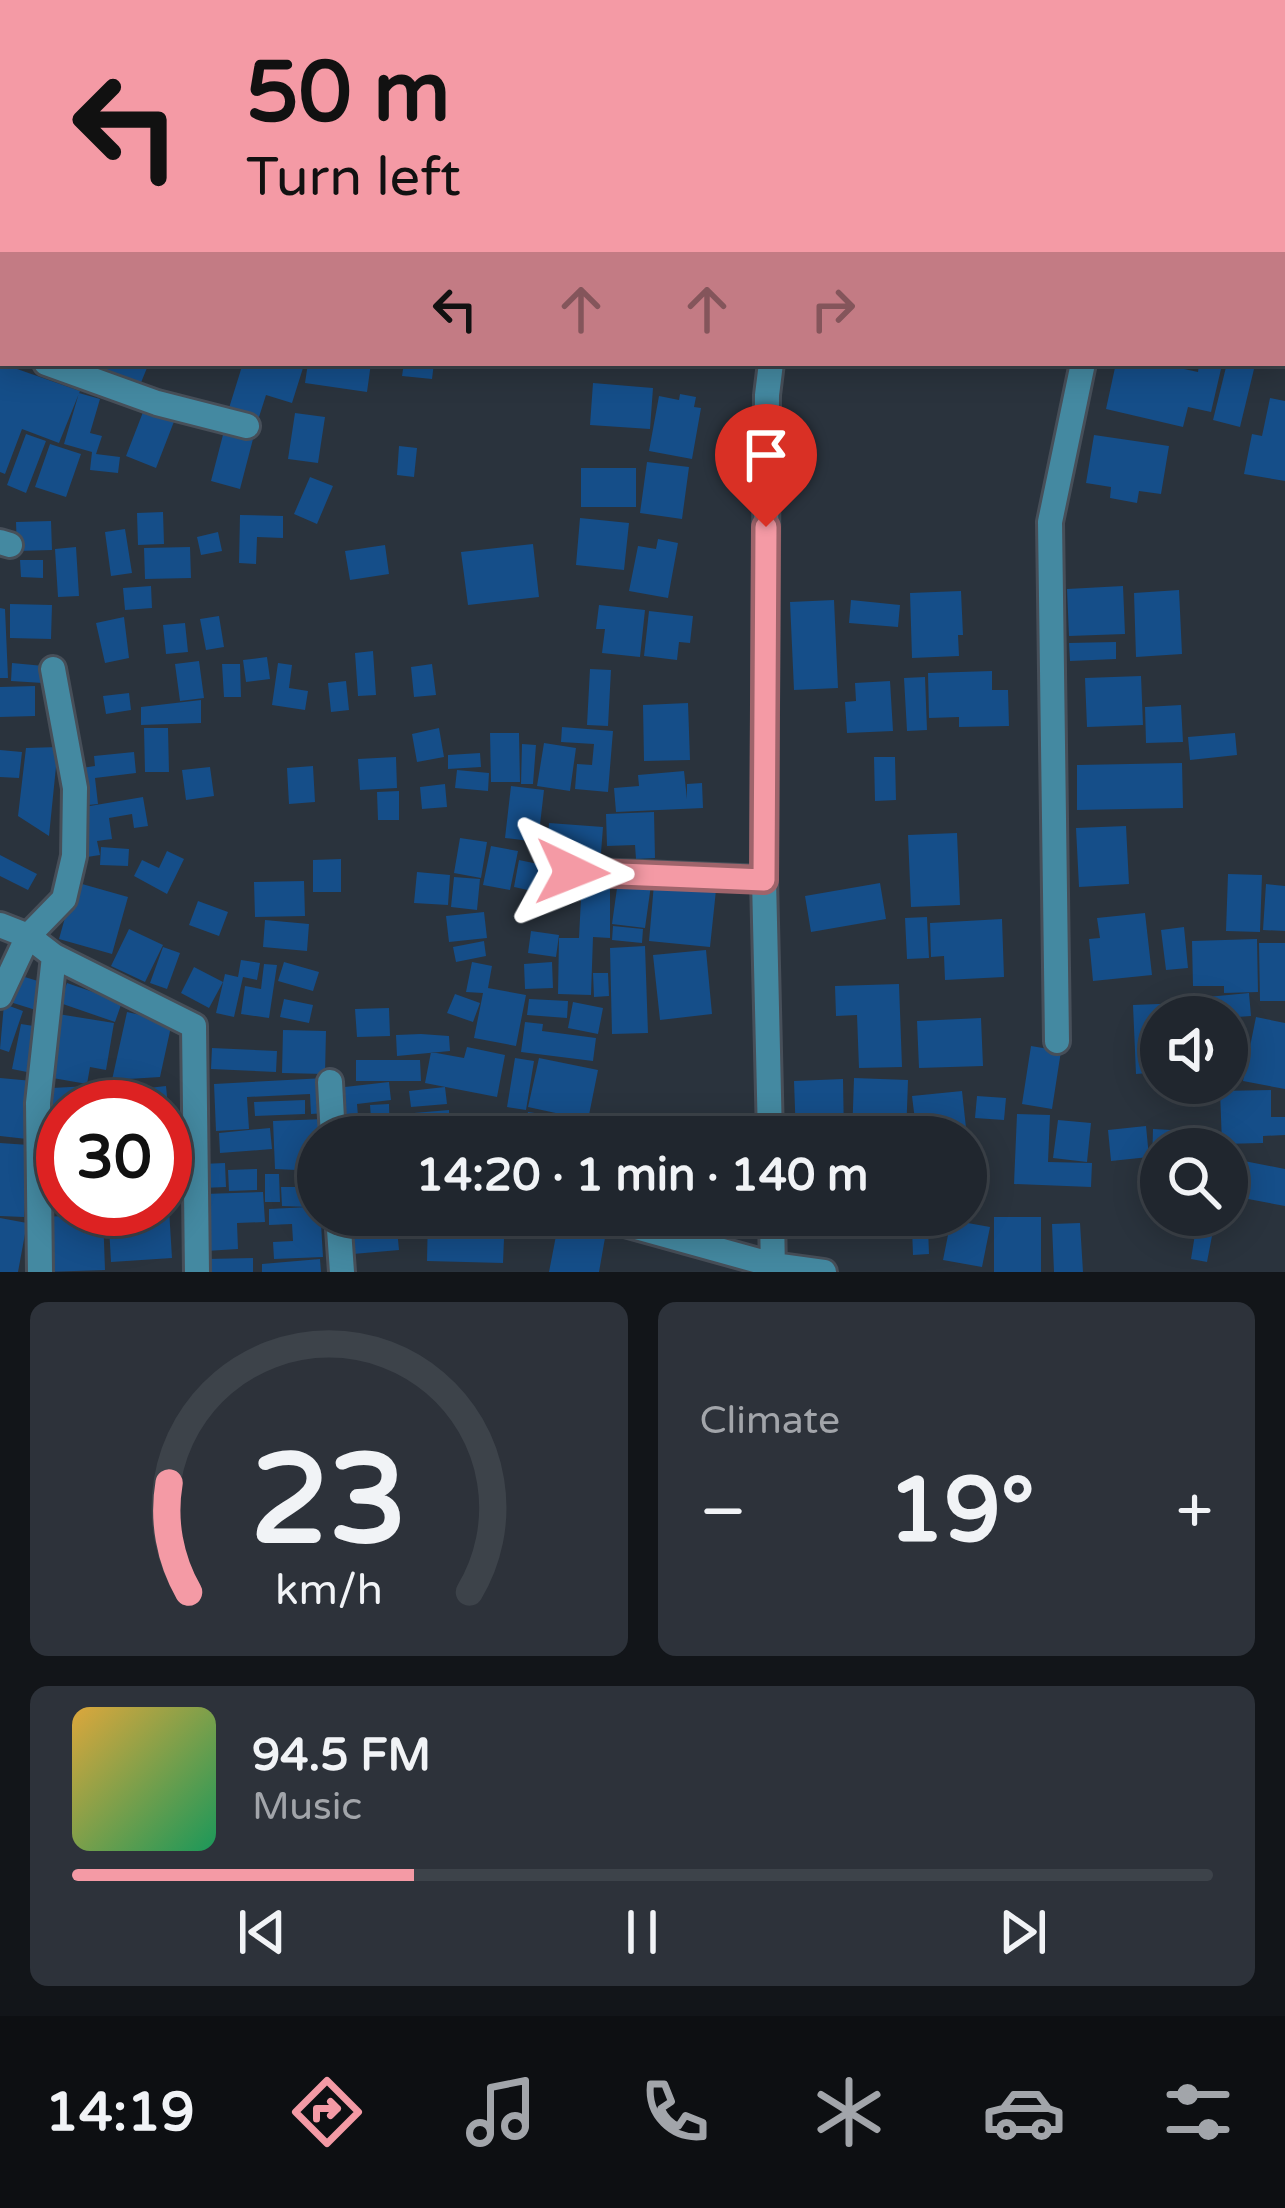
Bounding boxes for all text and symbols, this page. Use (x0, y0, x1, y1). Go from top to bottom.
text: 50 m (246, 43, 450, 144)
icon: left (48, 48, 204, 204)
text: Turn left (246, 145, 461, 210)
icon: left (422, 276, 488, 342)
icon: ahead (548, 276, 614, 342)
icon: ahead (674, 276, 740, 342)
icon: right (800, 276, 866, 342)
pin (715, 404, 817, 527)
icon: arrive (733, 422, 799, 488)
position arrow (509, 809, 635, 935)
map controls (1140, 996, 1248, 1236)
button: sound (1140, 996, 1248, 1104)
speed limit sign: 30 (36, 1080, 192, 1236)
button: search (1140, 1128, 1248, 1236)
text: 14:20 · 1 min · 140 m (416, 1149, 868, 1203)
text: Climate (700, 1397, 840, 1444)
text: 23 (250, 1426, 407, 1577)
text: 19° (888, 1457, 1035, 1566)
text: − (700, 1472, 747, 1552)
text: + (1176, 1472, 1213, 1552)
text: km/h (275, 1565, 383, 1616)
text: 94.5 FM (252, 1729, 431, 1783)
text: Music (252, 1783, 362, 1830)
icon: previous (229, 1899, 295, 1965)
icon: pause (609, 1899, 675, 1965)
icon: next (990, 1899, 1056, 1965)
icon: directions (285, 2070, 369, 2154)
icon: music (459, 2070, 543, 2154)
icon: phone (633, 2070, 717, 2154)
icon: climate (807, 2070, 891, 2154)
icon: car (982, 2070, 1066, 2154)
icon: filters (1156, 2070, 1240, 2154)
text: 14:19 (45, 2080, 195, 2145)

